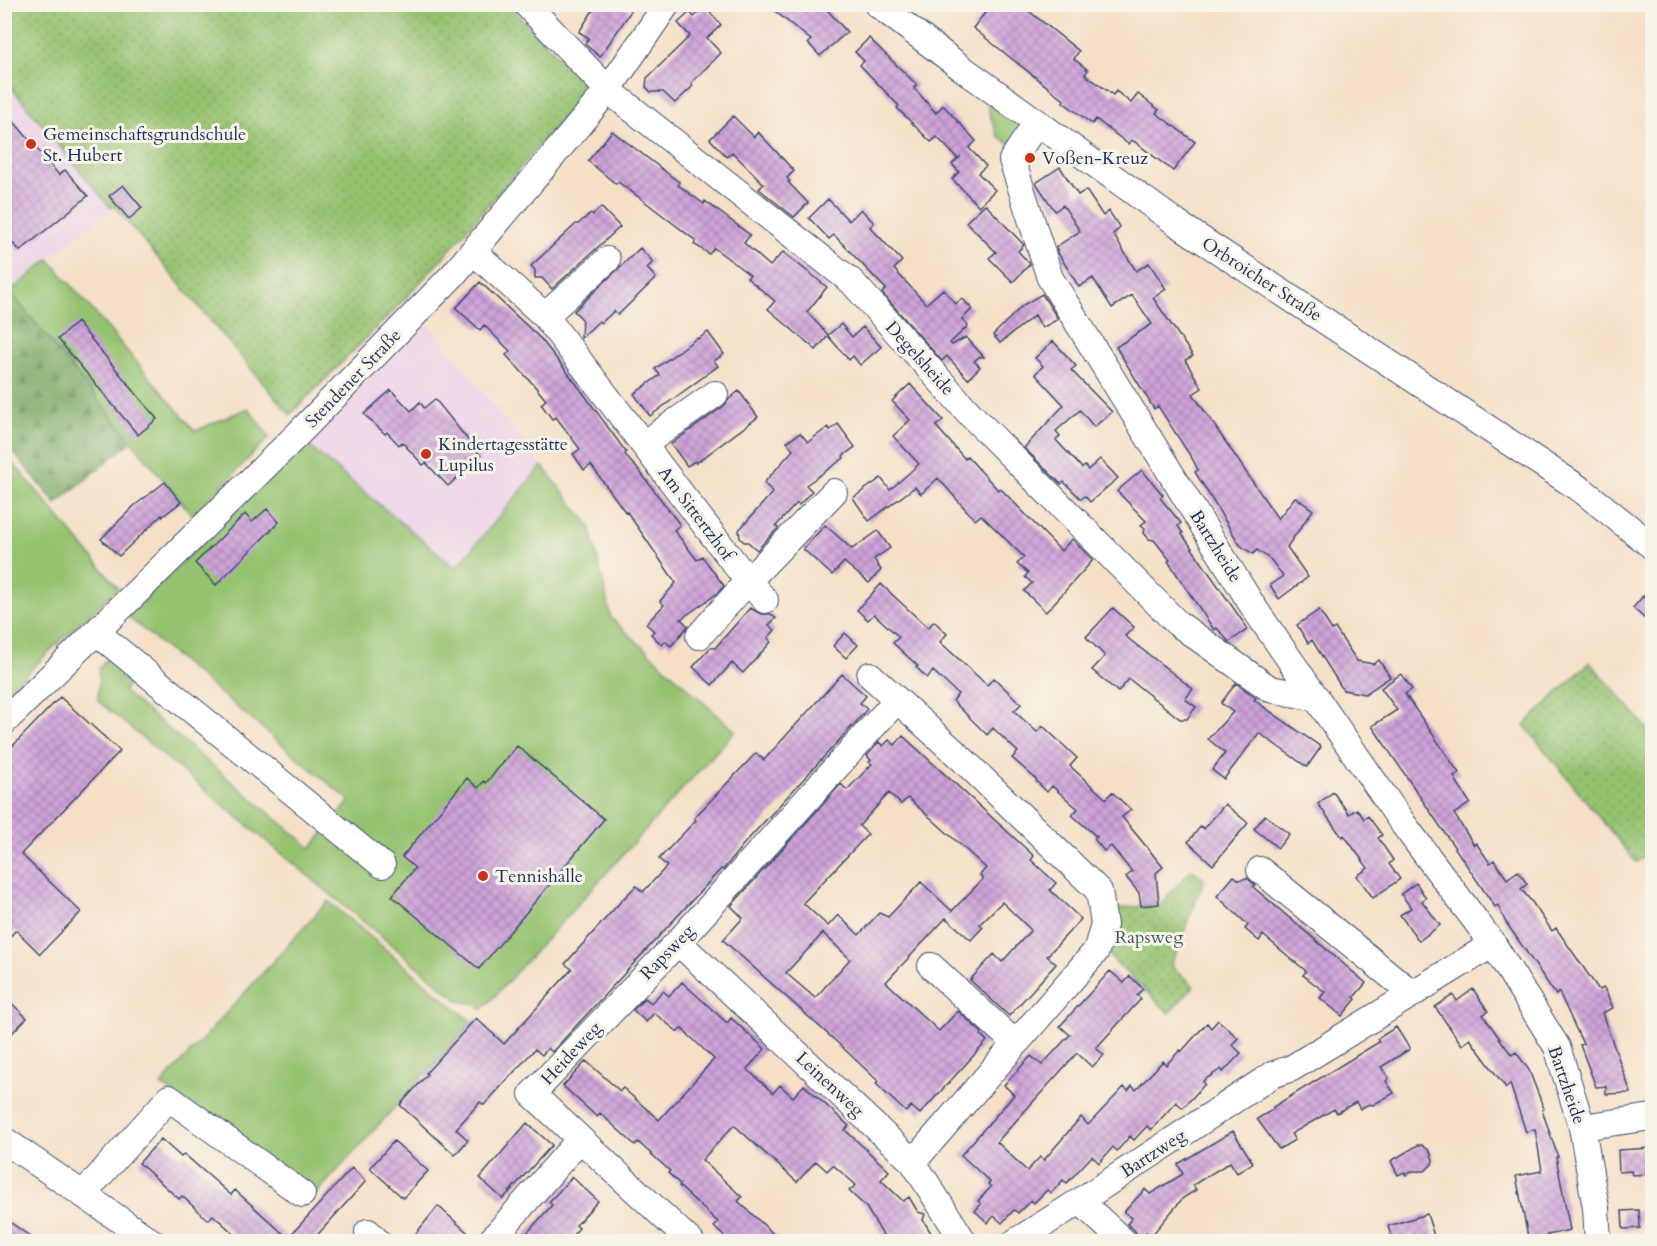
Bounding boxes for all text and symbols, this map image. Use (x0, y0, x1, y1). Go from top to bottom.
place label: Gemeinschaftsgrundschule St. Hubert (43, 122, 246, 168)
marker: Gemeinschaftsgrundschule St. Hubert (24, 137, 38, 151)
place label: Voßen-Kreuz (1042, 146, 1148, 171)
marker: Voßen-Kreuz (1023, 151, 1037, 165)
street label: Orbroicher Straße (1197, 231, 1327, 328)
street label: Degelsheide (879, 316, 960, 401)
street label: Stendener Straße (300, 323, 407, 433)
place label: Kindertagesstätte Lupilus (438, 432, 568, 478)
marker: Kindertagesstätte Lupilus (419, 447, 433, 461)
street label: Am Sittertzhof (652, 461, 741, 568)
street label: Bartzheide (1183, 505, 1248, 587)
place label: Tennishalle (495, 864, 583, 889)
marker: Tennishalle (476, 869, 490, 883)
street label: Rapsweg (635, 918, 701, 986)
park label: Rapsweg (1115, 925, 1184, 950)
street label: Heideweg (535, 1015, 608, 1091)
street label: Bartzheide (1541, 1043, 1592, 1128)
street label: Leinenweg (790, 1046, 870, 1123)
street label: Bartzweg (1116, 1123, 1191, 1184)

